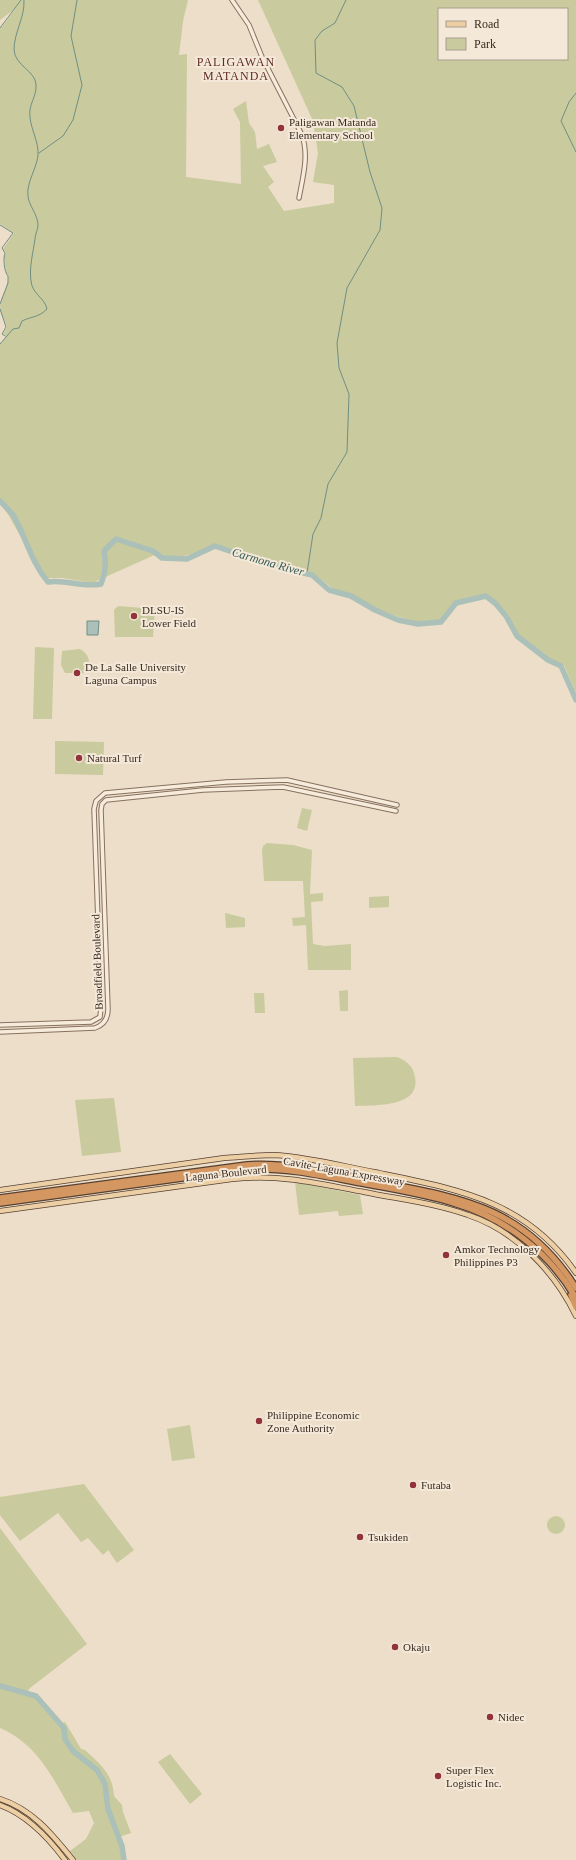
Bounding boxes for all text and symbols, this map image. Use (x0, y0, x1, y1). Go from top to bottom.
legend (438, 8, 568, 60)
text: Road (474, 17, 499, 31)
text: Park (474, 37, 496, 51)
district label: PALIGAWAN MATANDA (197, 55, 275, 83)
place label: Paligawan Matanda Elementary School (289, 116, 376, 141)
marker: Paligawan Matanda Elementary School (276, 123, 286, 133)
water label: Carmona River (230, 545, 306, 579)
place label: DLSU-IS Lower Field (142, 604, 197, 629)
marker: DLSU-IS Lower Field (129, 611, 139, 621)
place label: De La Salle University Laguna Campus (85, 661, 187, 686)
marker: De La Salle University Laguna Campus (72, 668, 82, 678)
place label: Natural Turf (87, 752, 142, 764)
marker: Natural Turf (74, 753, 84, 763)
street label: Broadfield Boulevard (89, 914, 105, 1010)
street label: Cavite–Laguna Expressway (282, 1154, 406, 1188)
street label: Laguna Boulevard (185, 1163, 268, 1183)
place label: Amkor Technology Philippines P3 (454, 1243, 540, 1268)
marker: Amkor Technology Philippines P3 (441, 1250, 451, 1260)
place label: Philippine Economic Zone Authority (267, 1409, 360, 1434)
marker: Philippine Economic Zone Authority (254, 1416, 264, 1426)
place label: Futaba (421, 1479, 451, 1491)
marker: Futaba (408, 1480, 418, 1490)
place label: Tsukiden (368, 1531, 409, 1543)
marker: Tsukiden (355, 1532, 365, 1542)
place label: Okaju (403, 1641, 430, 1653)
marker: Okaju (390, 1642, 400, 1652)
place label: Nidec (498, 1711, 524, 1723)
marker: Nidec (485, 1712, 495, 1722)
place label: Super Flex Logistic Inc. (446, 1764, 502, 1789)
marker: Super Flex Logistic Inc. (433, 1771, 443, 1781)

